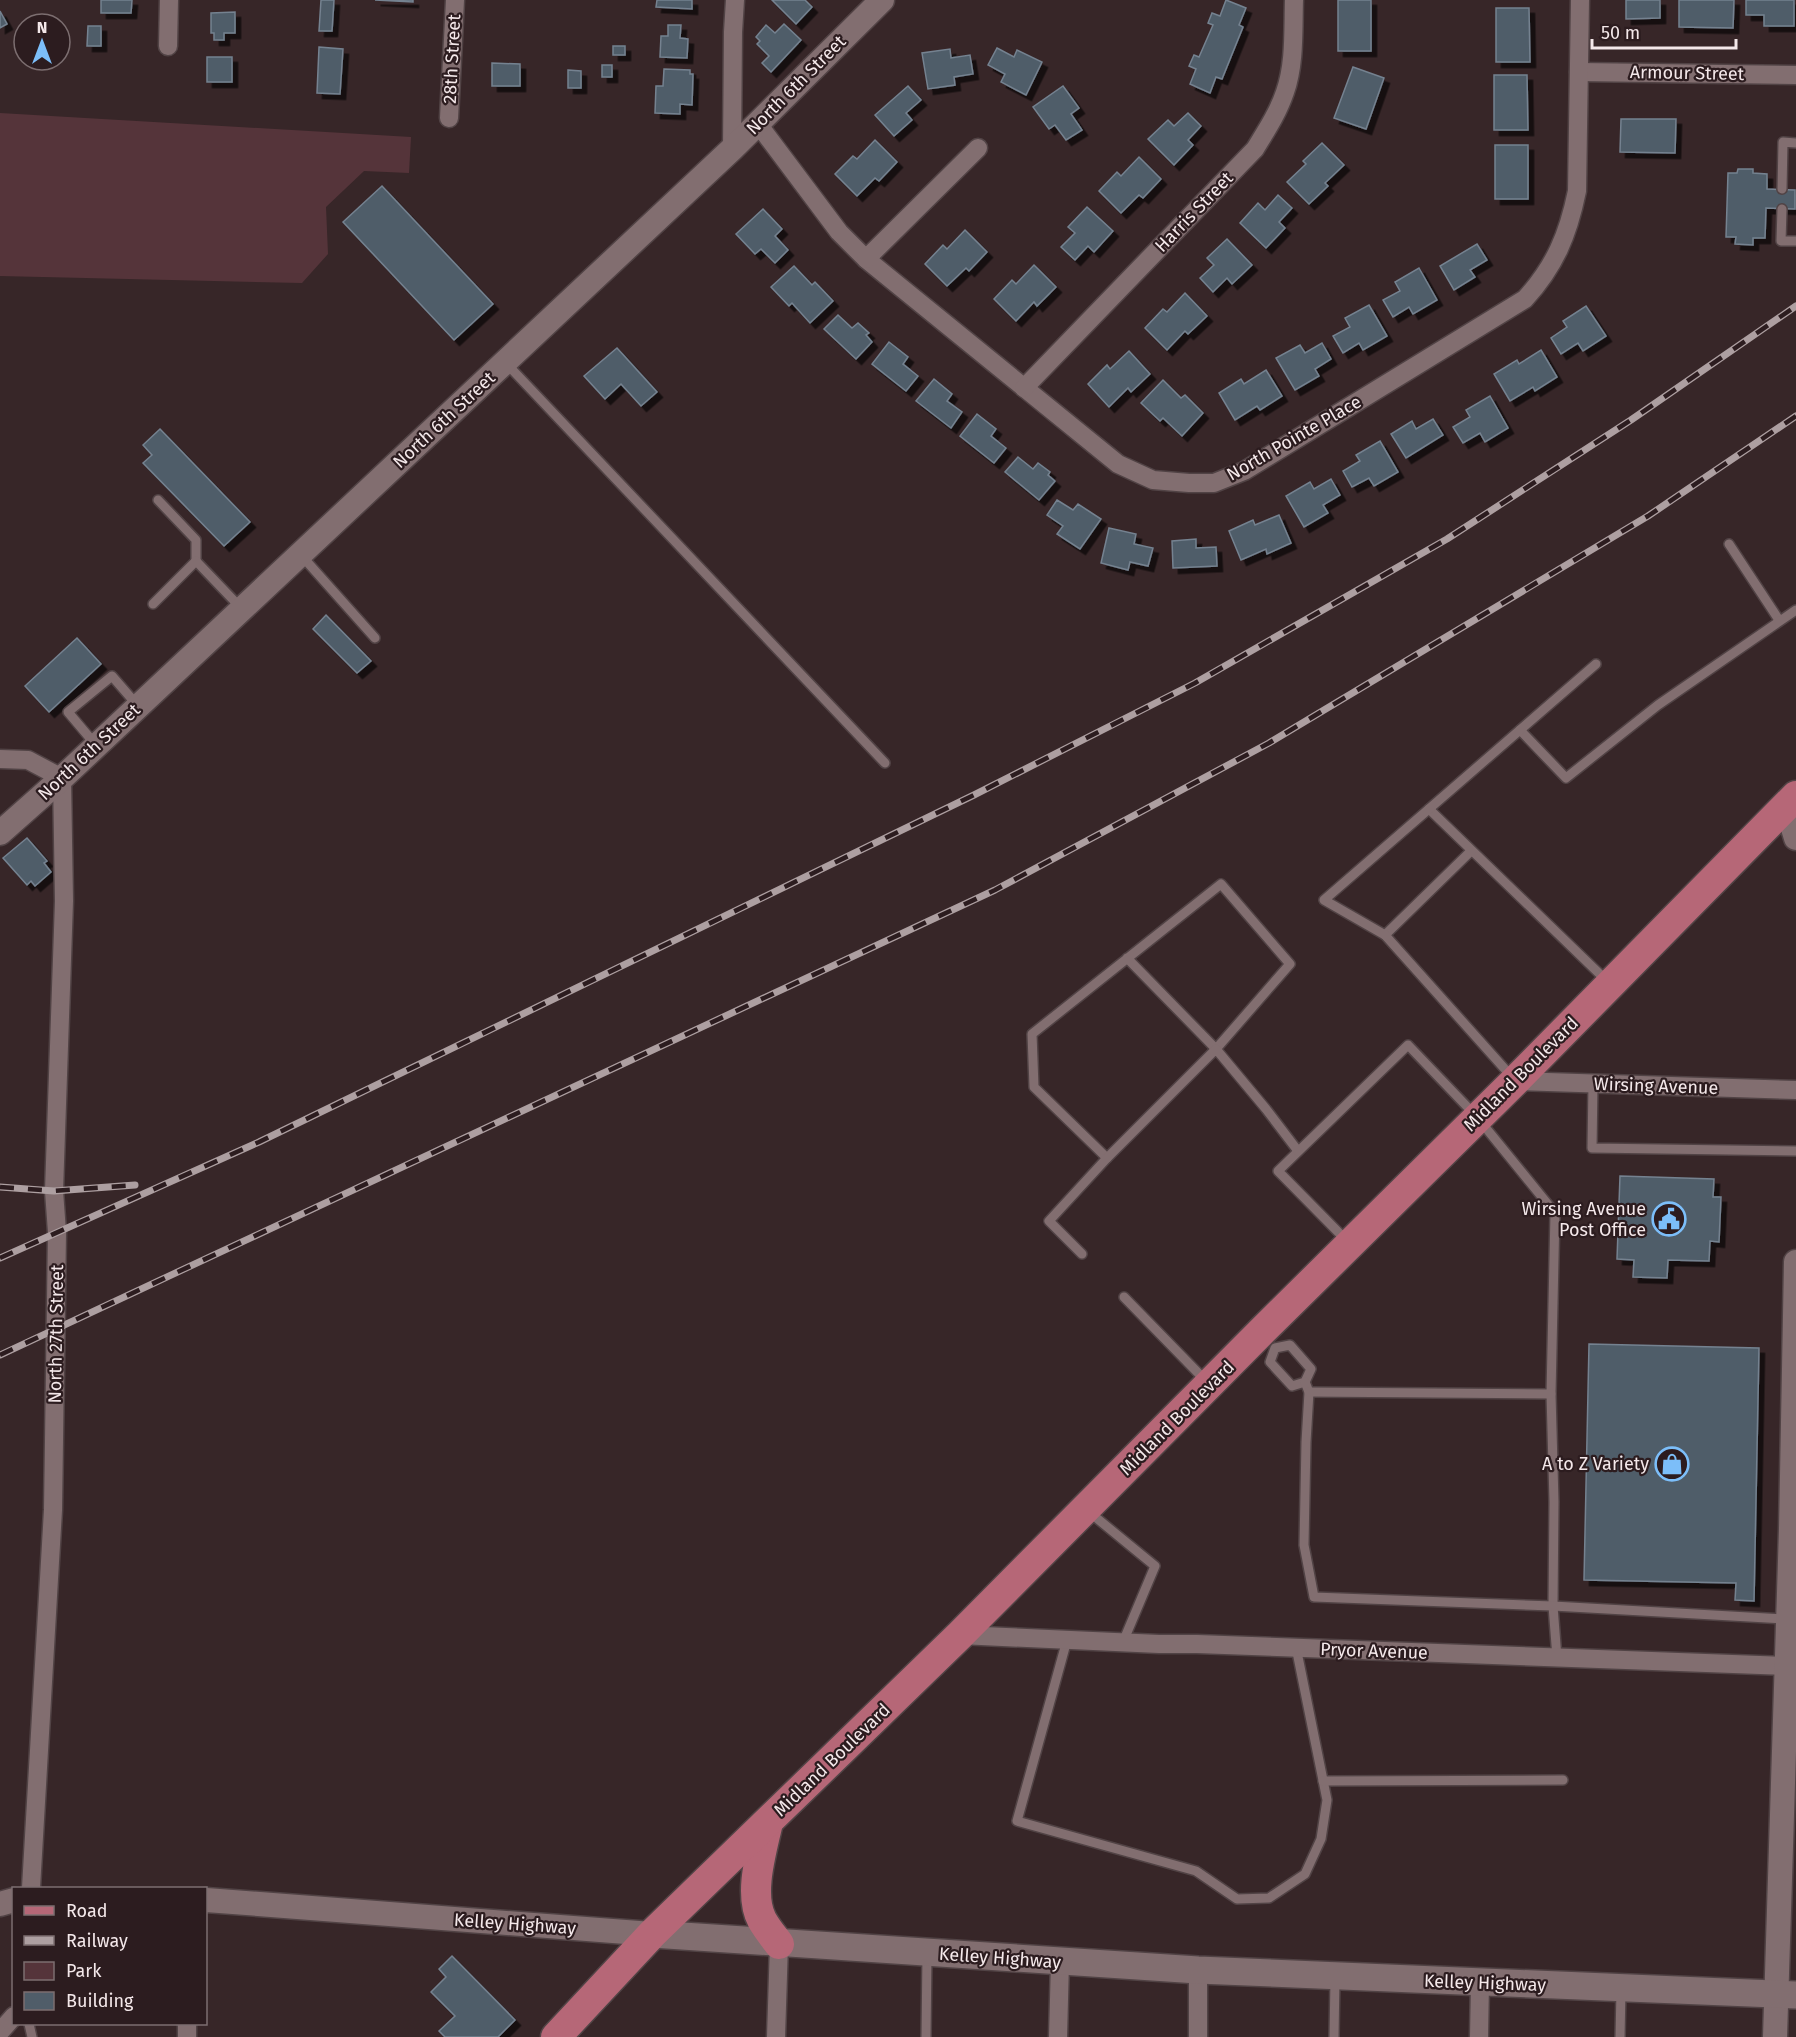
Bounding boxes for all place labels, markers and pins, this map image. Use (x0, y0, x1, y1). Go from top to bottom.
place label: Wirsing Avenue Post Office (1521, 1198, 1646, 1241)
public building icon: Wirsing Avenue Post Office (1651, 1201, 1687, 1237)
shop icon: A to Z Variety (1654, 1446, 1690, 1482)
place label: A to Z Variety (1542, 1453, 1649, 1475)

